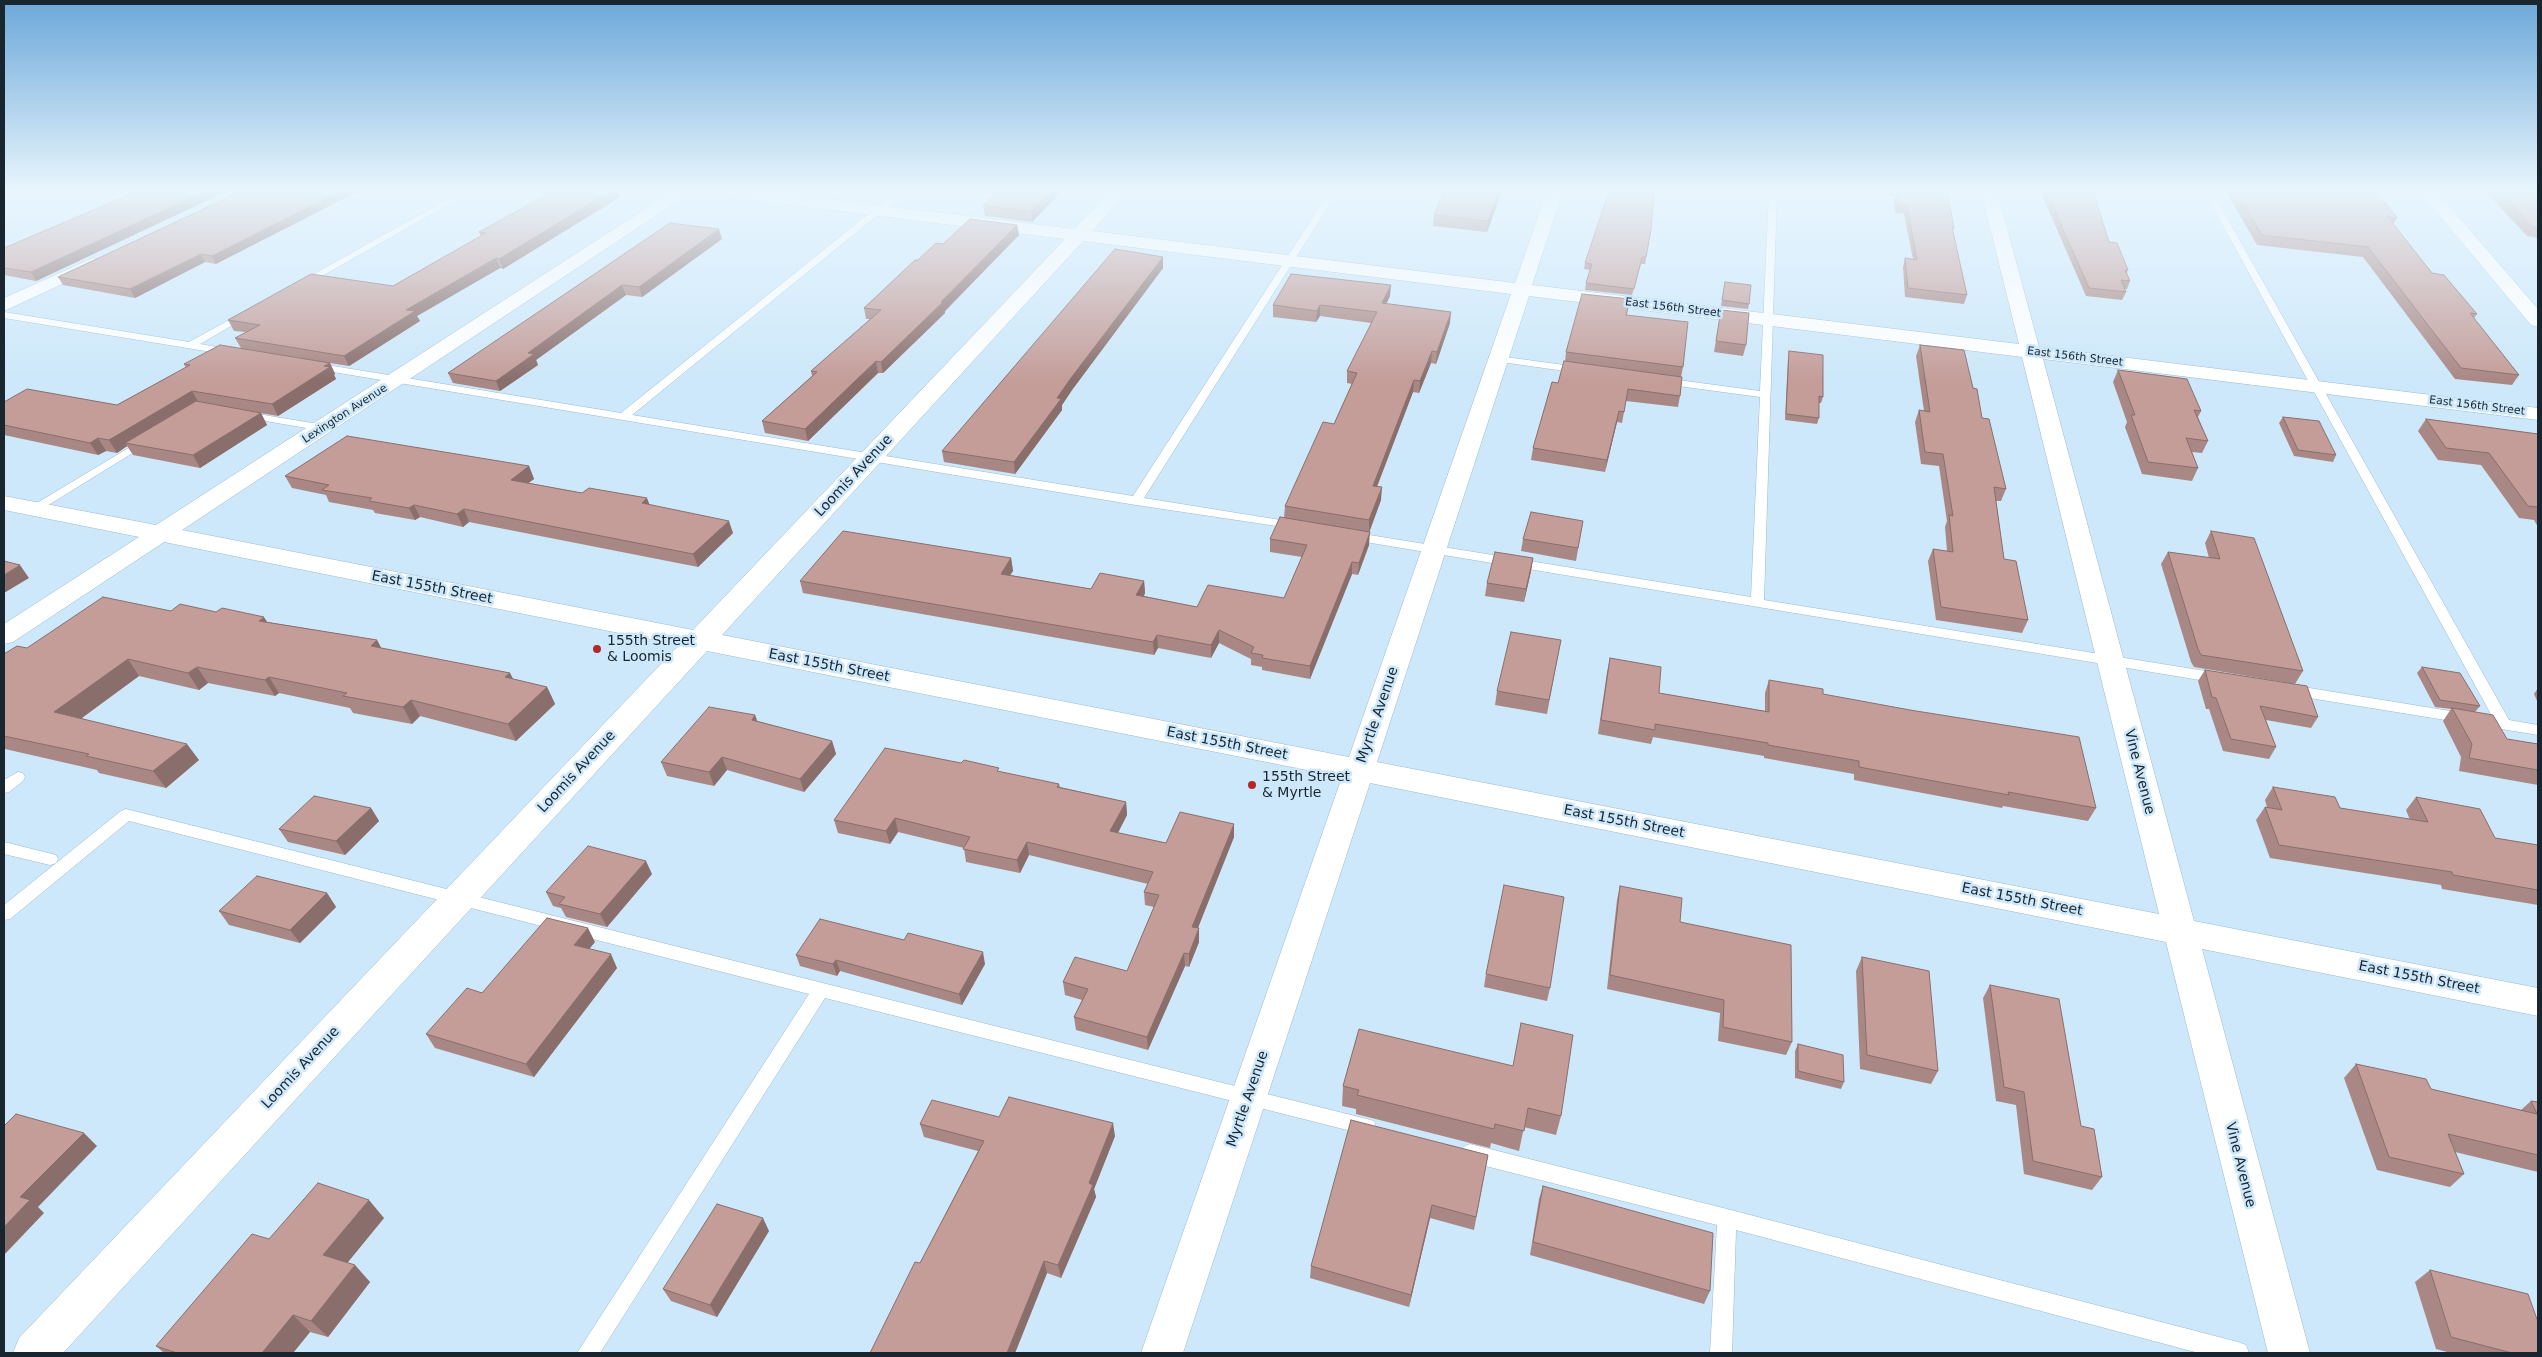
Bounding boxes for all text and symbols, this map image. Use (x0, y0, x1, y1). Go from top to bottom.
street label: East 156th Street (1624, 296, 1722, 320)
street label: East 156th Street (2026, 345, 2124, 369)
street label: Lexington Avenue (300, 382, 390, 446)
street label: East 156th Street (2428, 394, 2526, 418)
street label: Loomis Avenue (812, 432, 896, 520)
street label: East 155th Street (370, 568, 494, 608)
place label: 155th Street & Loomis (607, 633, 695, 666)
marker: 155th Street & Loomis (591, 643, 603, 655)
street label: East 155th Street (767, 646, 891, 686)
street label: Myrtle Avenue (1354, 665, 1402, 765)
street label: East 155th Street (1165, 724, 1289, 764)
street label: Loomis Avenue (535, 728, 619, 816)
street label: Vine Avenue (2120, 728, 2158, 816)
place label: 155th Street & Myrtle (1262, 769, 1350, 802)
marker: 155th Street & Myrtle (1246, 779, 1258, 791)
street label: East 155th Street (1562, 802, 1686, 842)
street label: East 155th Street (1960, 880, 2084, 920)
street label: East 155th Street (2357, 958, 2481, 998)
street label: Loomis Avenue (259, 1024, 343, 1112)
street label: Myrtle Avenue (1224, 1049, 1272, 1149)
street label: Vine Avenue (2221, 1121, 2259, 1209)

